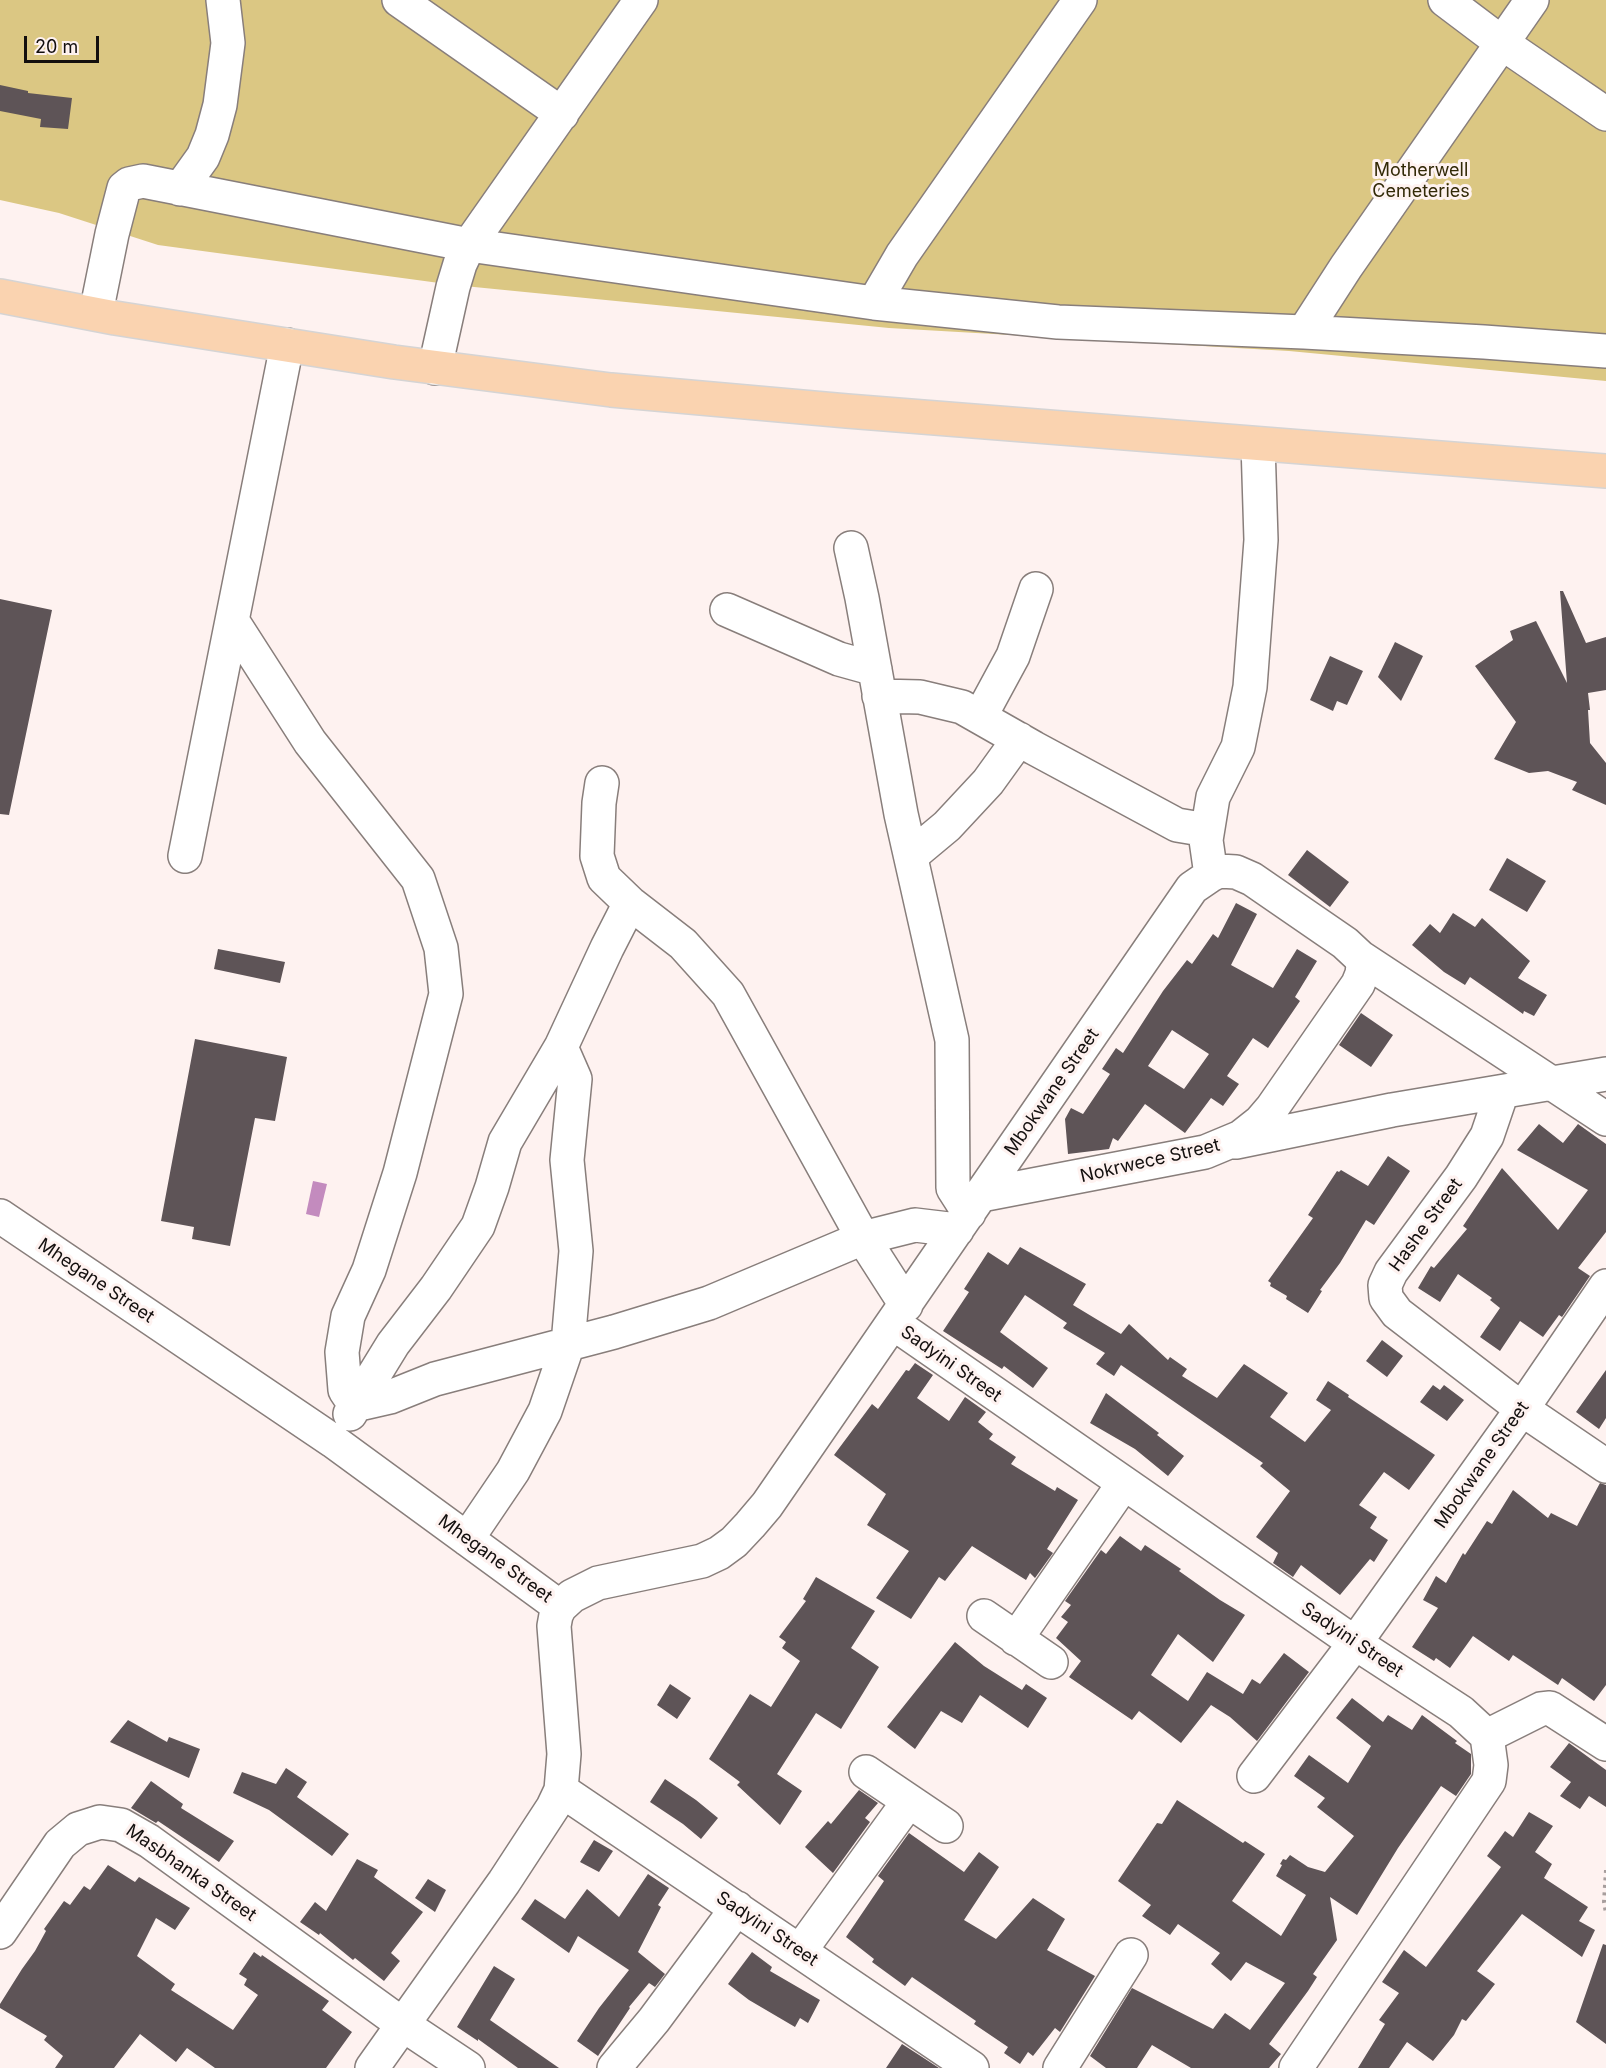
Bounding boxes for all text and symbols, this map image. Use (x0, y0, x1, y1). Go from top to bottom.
scale bar (27, 24, 102, 62)
text: 20 m (35, 36, 78, 57)
park label: Motherwell Cemeteries (1372, 160, 1470, 202)
street label: Mbokwane Street (1000, 1024, 1104, 1160)
street label: Nokrwece Street (1078, 1134, 1222, 1188)
street label: Hashe Street (1385, 1174, 1467, 1276)
street label: Mhegane Street (34, 1234, 158, 1328)
street label: Sadyini Street (896, 1321, 1006, 1407)
street label: Mbokwane Street (1430, 1397, 1534, 1533)
street label: Mhegane Street (434, 1510, 556, 1608)
street label: Sadyini Street (1297, 1598, 1407, 1682)
street label: Masbhanka Street (122, 1820, 260, 1926)
street label: Sadyini Street (712, 1887, 822, 1971)

